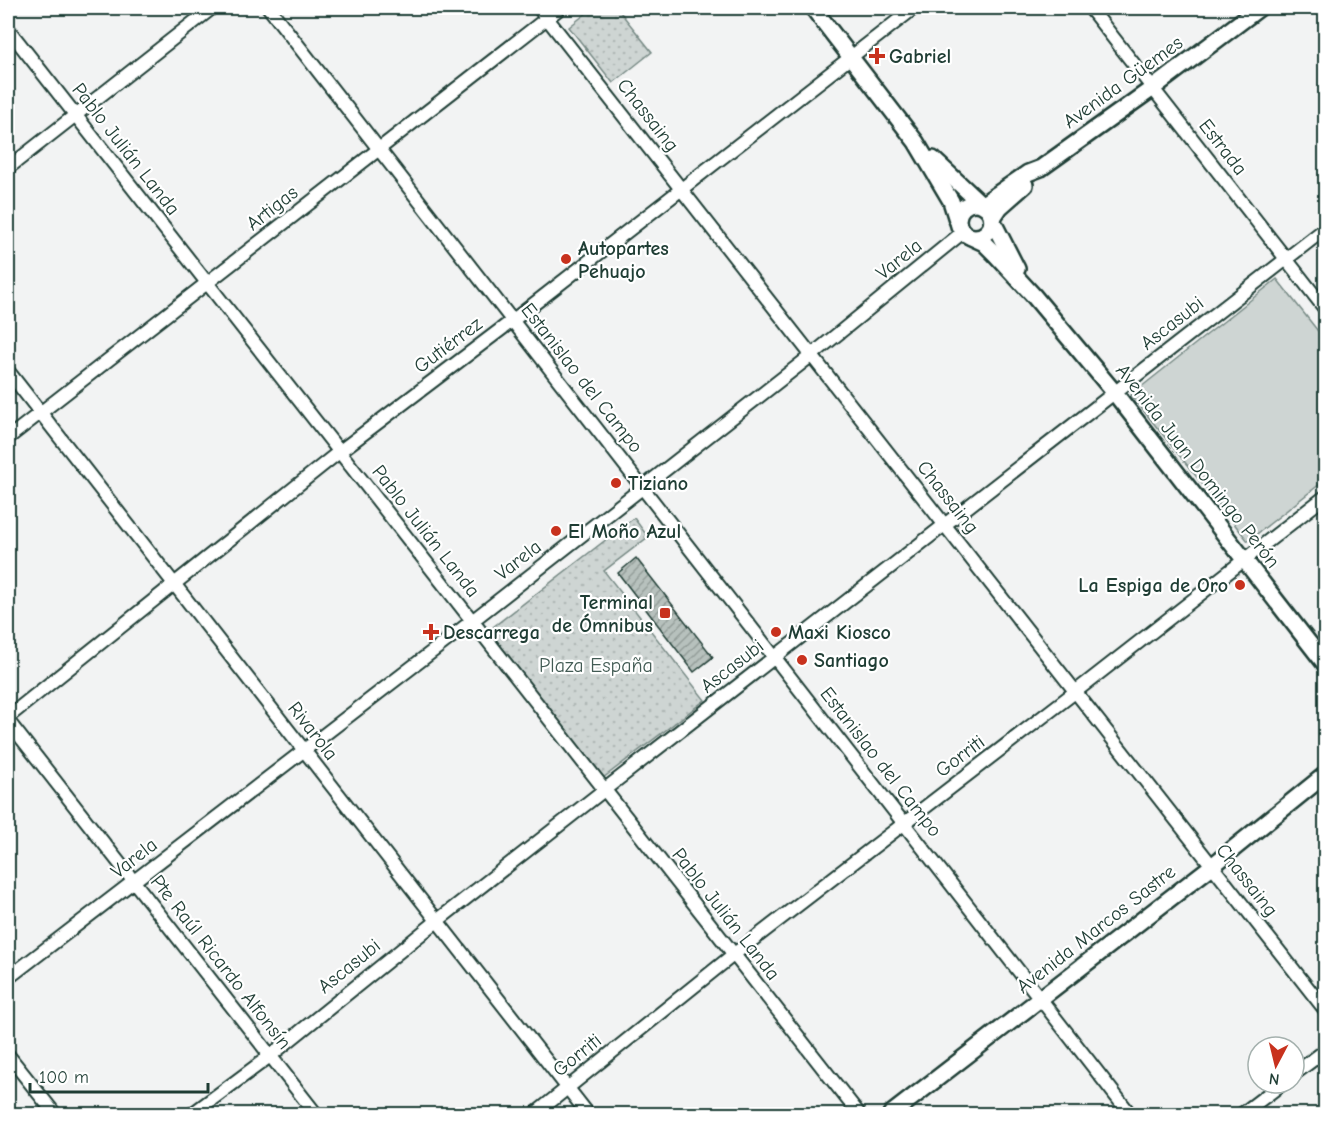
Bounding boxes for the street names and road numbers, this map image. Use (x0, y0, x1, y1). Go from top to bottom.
street label: Avenida Güemes (1059, 31, 1187, 133)
street label: Chassaing (612, 74, 684, 156)
street label: Pablo Julián Landa (67, 78, 185, 220)
street label: Estrada (1194, 114, 1252, 180)
street label: Artigas (242, 181, 302, 235)
street label: Varela (871, 234, 927, 284)
street label: Ascasubi (1136, 291, 1208, 355)
street label: Estanislao del Campo (516, 299, 648, 457)
street label: Gutiérrez (410, 312, 487, 378)
street label: Avenida Juan Domingo Perón (1111, 359, 1285, 573)
street label: Chassaing (912, 456, 984, 538)
street label: Pablo Julián Landa (367, 460, 485, 602)
street label: Varela (490, 535, 546, 585)
street label: Ascasubi (696, 634, 768, 698)
street label: Estanislao del Campo (815, 683, 947, 841)
street label: Rivarola (283, 697, 343, 765)
street label: Gorriti (931, 730, 989, 782)
street label: Varela (106, 833, 162, 883)
street label: Chassaing (1211, 839, 1283, 921)
street label: Pablo Julián Landa (667, 843, 785, 985)
street label: Avenida Marcos Sastre (1012, 860, 1180, 998)
street label: Pte Raúl Ricardo Alfonsín (146, 870, 296, 1054)
street label: Ascasubi (313, 934, 385, 998)
street label: Gorriti (548, 1029, 606, 1081)

